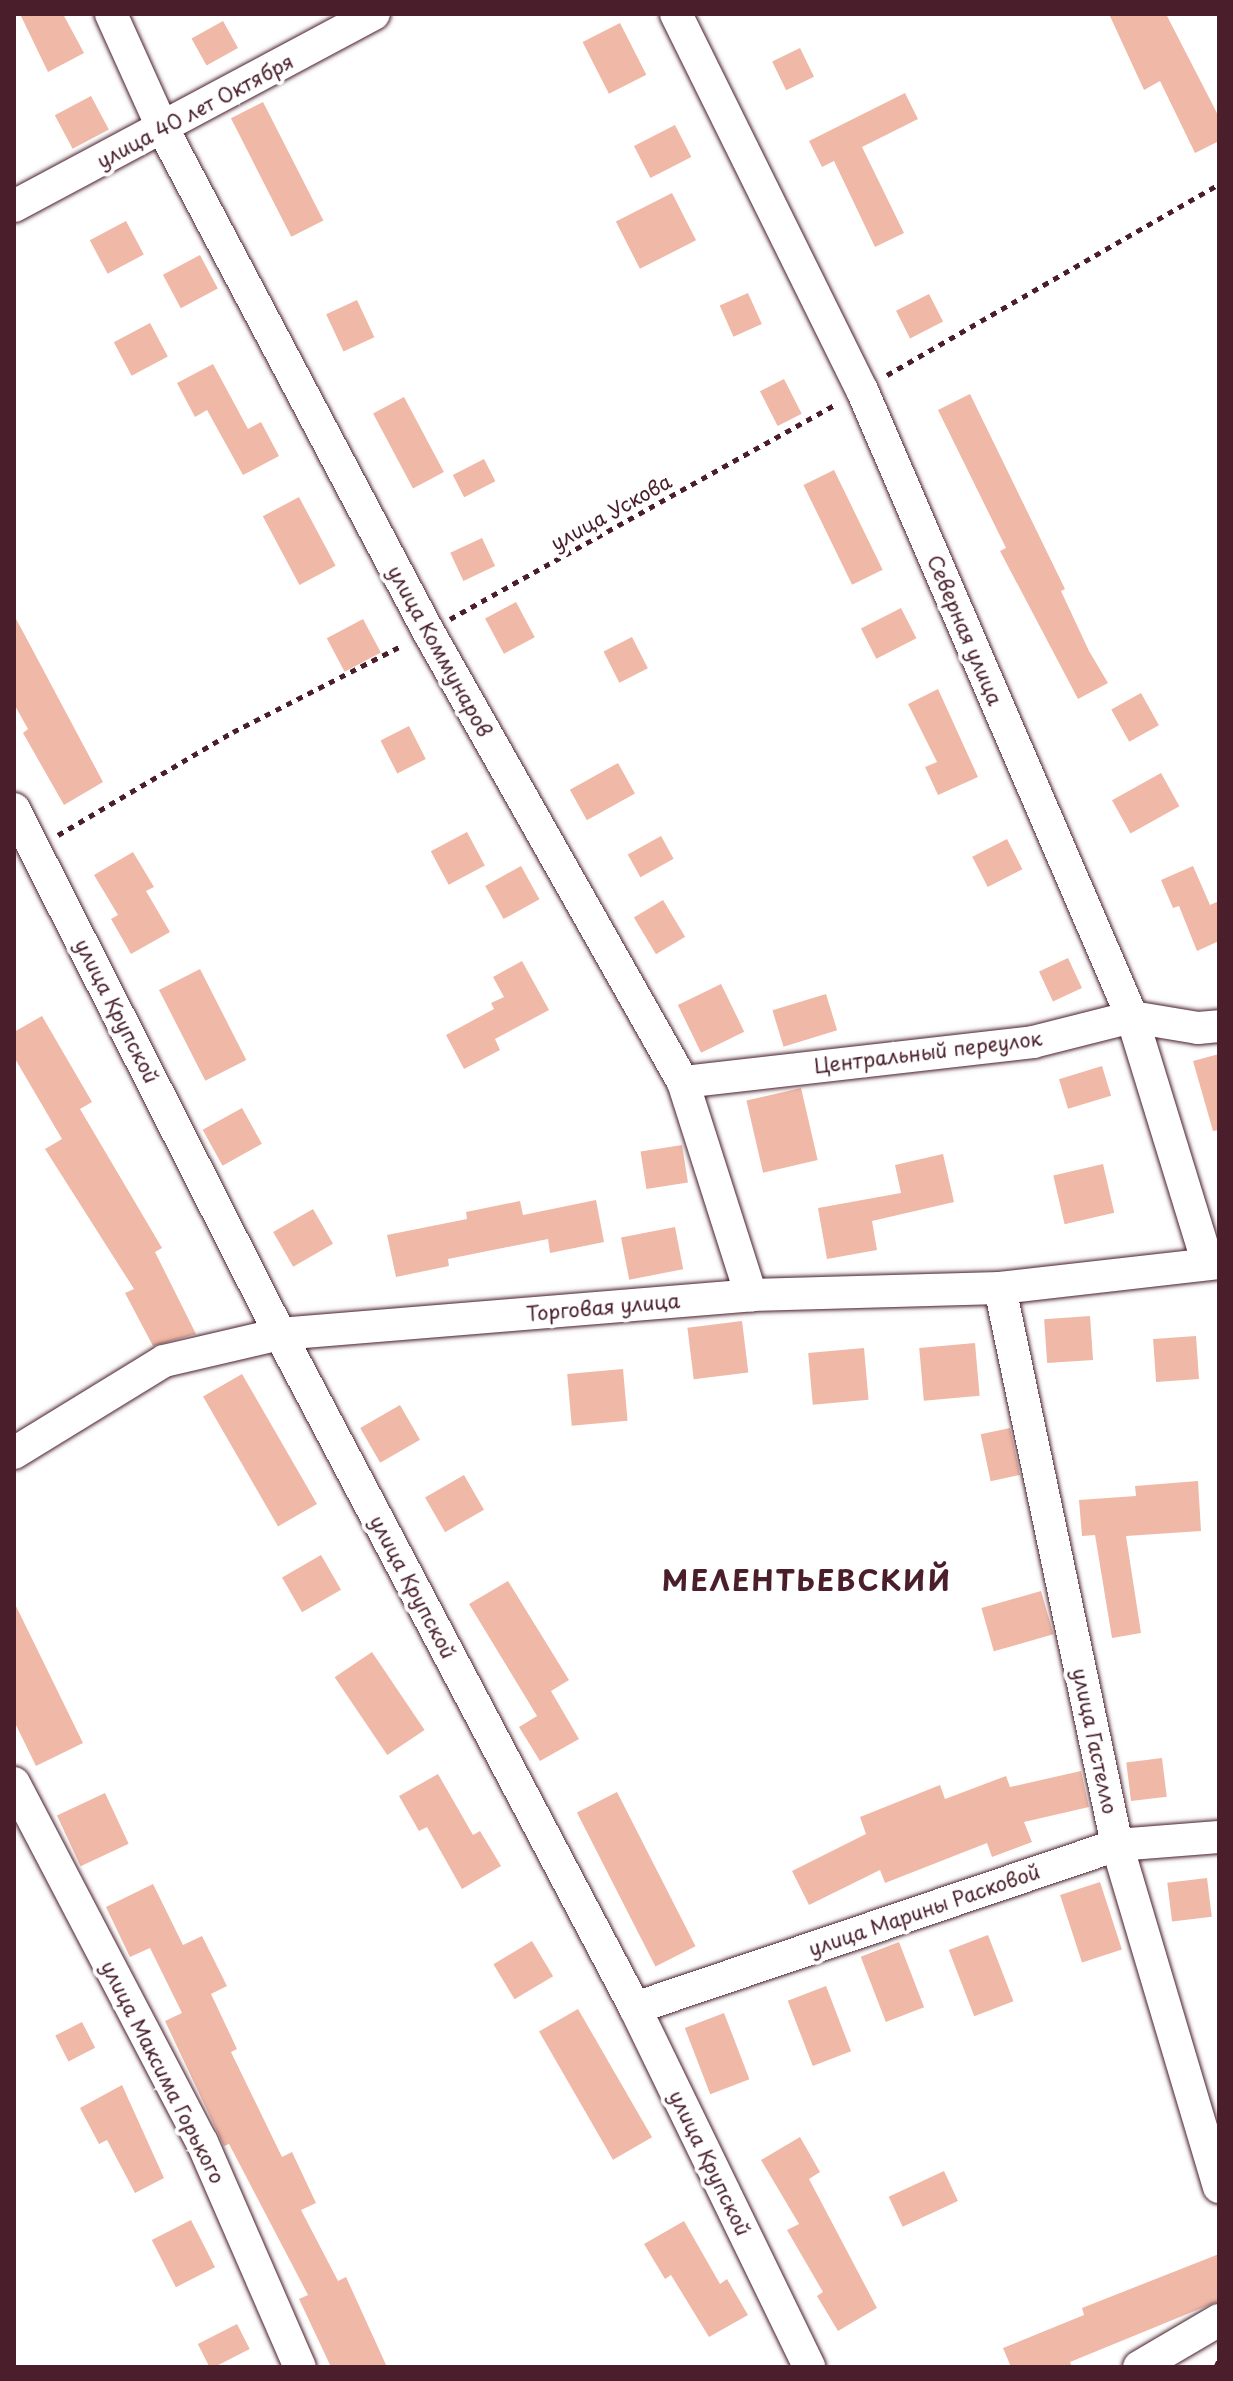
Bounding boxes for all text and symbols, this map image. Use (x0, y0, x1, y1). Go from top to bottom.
street label: улица 40 лет Октября (92, 48, 298, 174)
street label: улица Ускова (546, 469, 676, 555)
street label: Северная улица (922, 551, 1008, 709)
street label: улица Коммунаров (383, 561, 497, 741)
street label: улица Крупской (70, 934, 164, 1088)
street label: Центральный переулок (813, 1026, 1043, 1078)
street label: Торговая улица (525, 1288, 681, 1326)
street label: улица Крупской (365, 1511, 461, 1663)
district label: МЕЛЕНТЬЕВСКИЙ (663, 1563, 951, 1597)
street label: улица Гастелло (1068, 1665, 1122, 1817)
street label: улица Марины Расковой (804, 1859, 1044, 1961)
street label: улица Максима Горького (96, 1955, 230, 2189)
street label: улица Крупской (664, 2086, 756, 2240)

